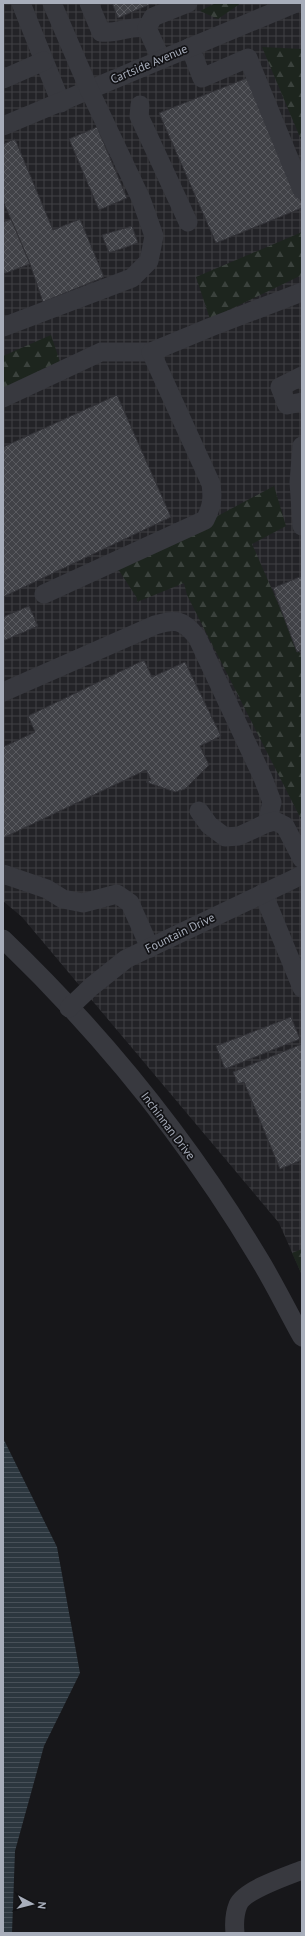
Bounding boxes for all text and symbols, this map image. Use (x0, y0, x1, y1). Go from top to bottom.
street label: Cartside Avenue (108, 41, 190, 87)
street label: Fountain Drive (143, 909, 217, 956)
street label: Inchinnan Drive (138, 1089, 199, 1163)
north arrow (12, 1884, 52, 1924)
text: N (35, 1901, 49, 1910)

